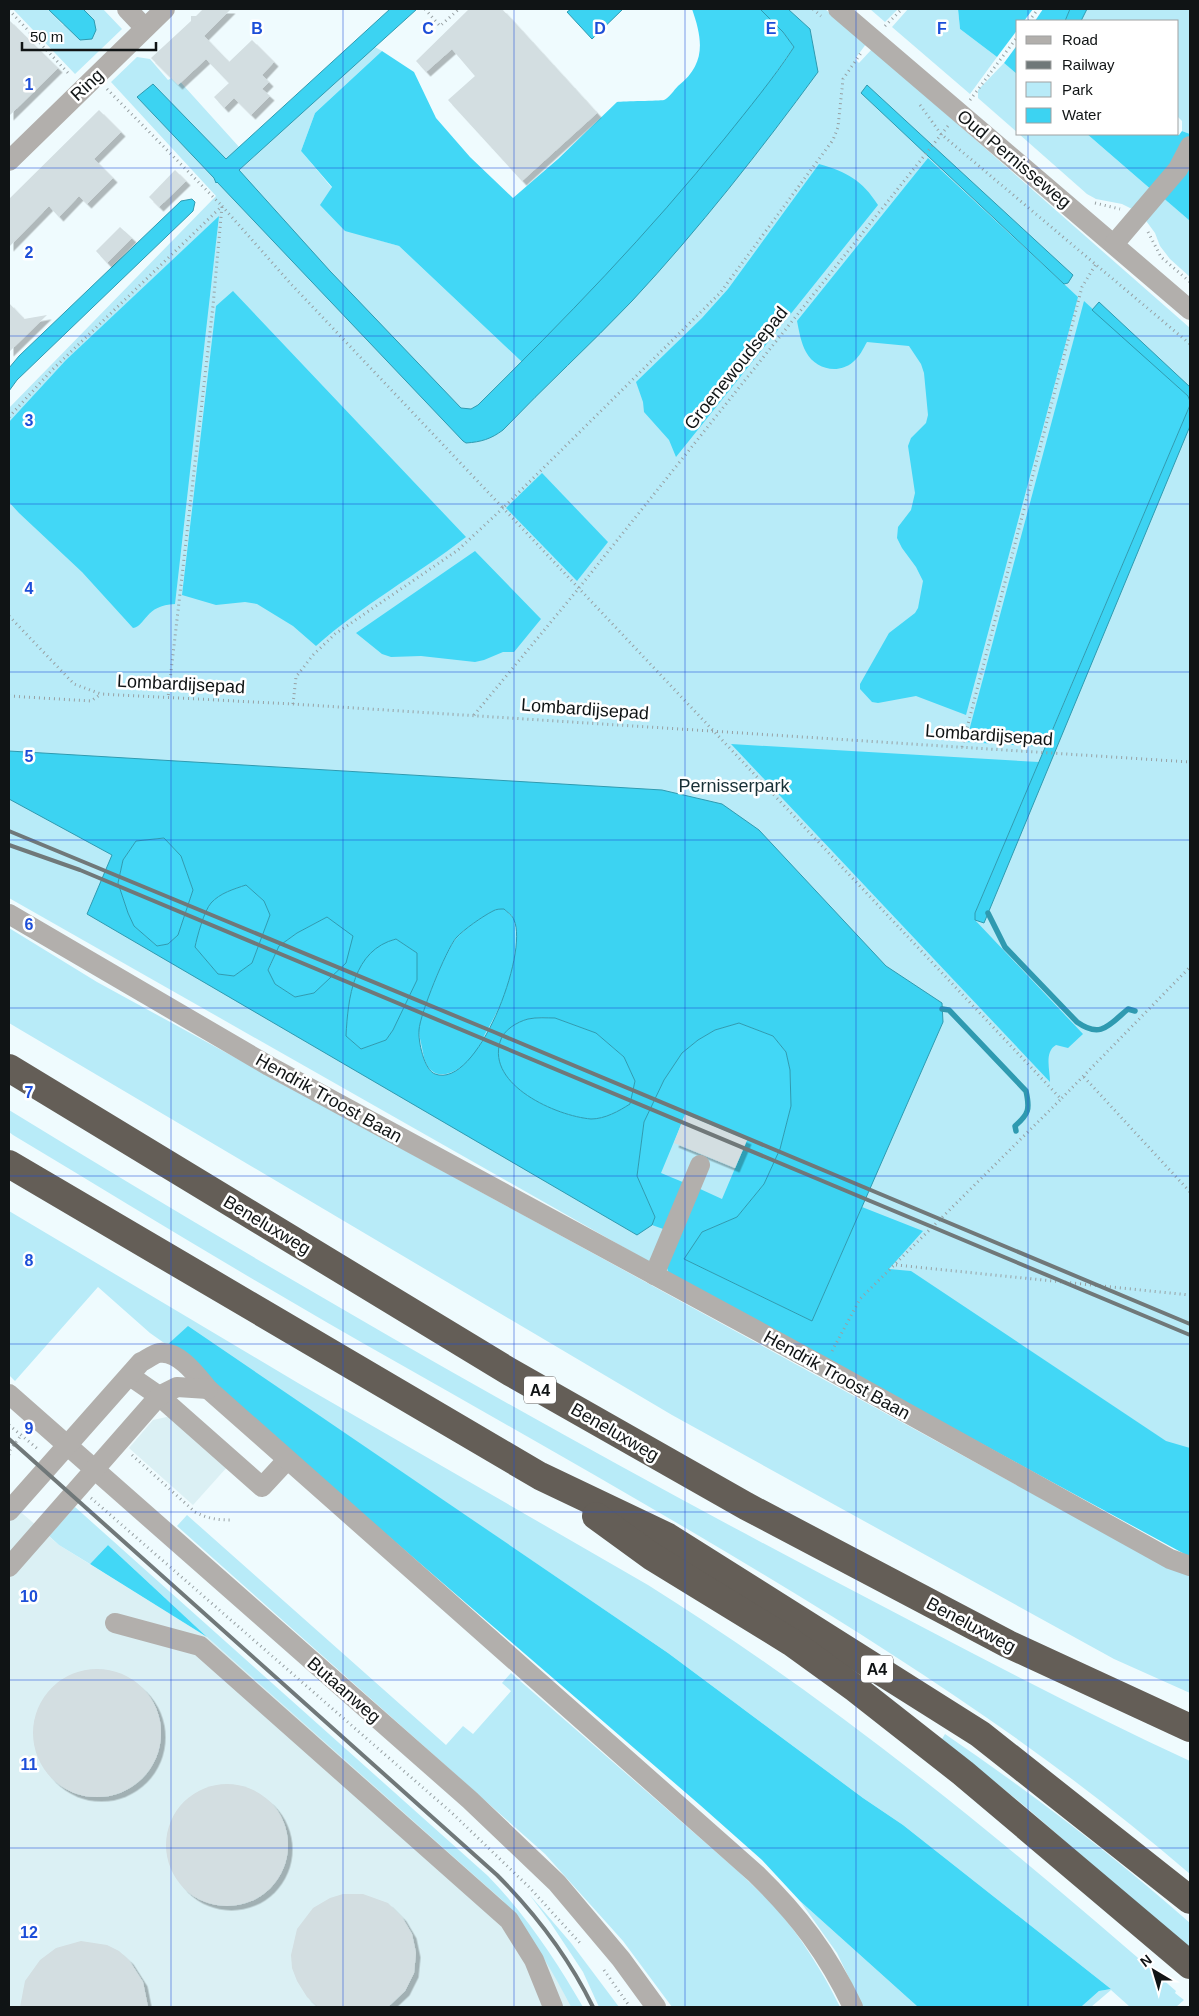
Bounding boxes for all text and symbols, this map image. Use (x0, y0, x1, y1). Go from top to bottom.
scale bar (22, 20, 156, 52)
text: B (251, 20, 263, 37)
text: C (422, 20, 434, 37)
text: D (594, 20, 606, 37)
text: E (766, 20, 777, 37)
text: F (937, 20, 947, 37)
legend (1016, 20, 1179, 135)
text: 50 m (30, 28, 63, 45)
text: Road (1062, 31, 1098, 48)
text: Railway (1062, 56, 1115, 73)
street label: Ring (67, 65, 107, 105)
text: 1 (25, 76, 34, 93)
text: Park (1062, 81, 1093, 98)
street label: Oud Pernisseweg (953, 106, 1075, 212)
text: Water (1062, 106, 1101, 123)
text: 2 (25, 244, 34, 261)
street label: Groenewoudsepad (680, 303, 792, 433)
text: 3 (25, 412, 34, 429)
text: 4 (25, 580, 34, 597)
street label: Lombardijsepad (117, 671, 245, 697)
street label: Lombardijsepad (520, 695, 650, 723)
street label: Lombardijsepad (924, 721, 1054, 749)
text: 5 (25, 748, 34, 765)
park label: Pernisserpark (678, 776, 791, 796)
text: 6 (25, 916, 34, 933)
street label: Hendrik Troost Baan (252, 1049, 406, 1147)
text: 7 (25, 1084, 34, 1101)
street label: Beneluxweg (220, 1191, 314, 1259)
text: 8 (25, 1252, 34, 1269)
street label: Hendrik Troost Baan (760, 1326, 914, 1424)
road number: A4 (524, 1376, 556, 1404)
street label: Beneluxweg (568, 1399, 662, 1465)
text: 9 (25, 1420, 34, 1437)
text: 10 (20, 1588, 38, 1605)
street label: Beneluxweg (923, 1593, 1019, 1657)
street label: Butaanweg (303, 1653, 385, 1727)
road number: A4 (861, 1656, 893, 1682)
text: 11 (21, 1756, 38, 1773)
text: 12 (20, 1924, 38, 1941)
north arrow (1129, 1946, 1179, 1996)
text: N (1137, 1951, 1155, 1970)

